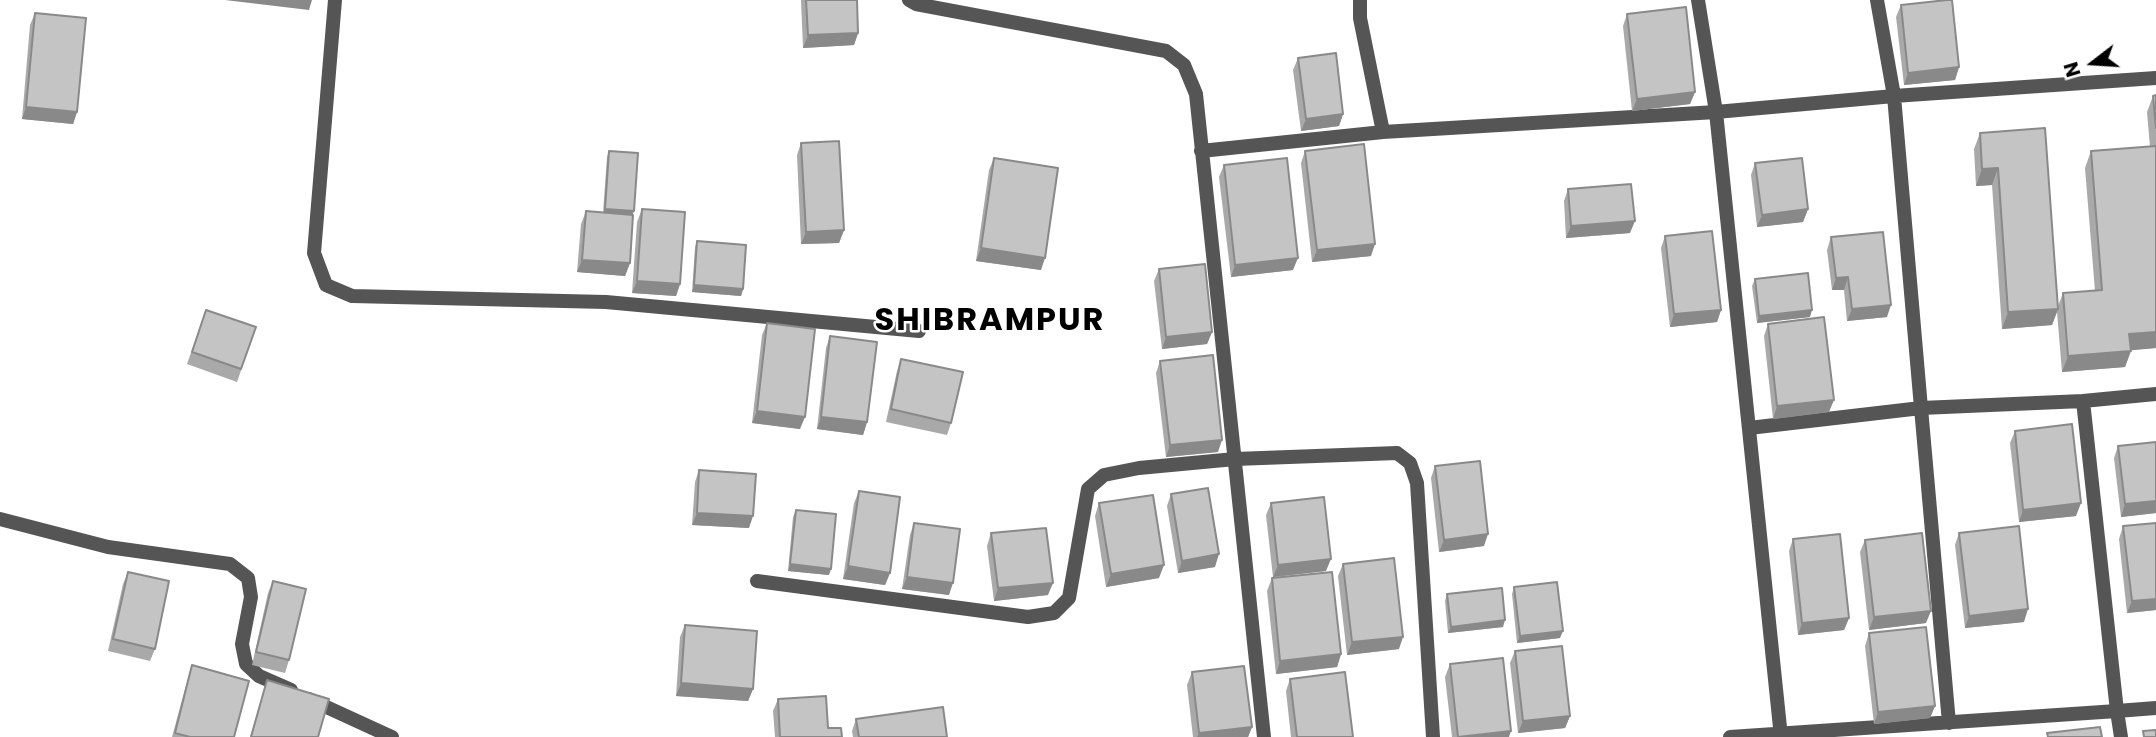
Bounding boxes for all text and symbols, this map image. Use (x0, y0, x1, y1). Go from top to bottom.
north arrow (2058, 28, 2128, 98)
text: N (2057, 59, 2087, 80)
district label: SHIBRAMPUR (876, 303, 1104, 341)

